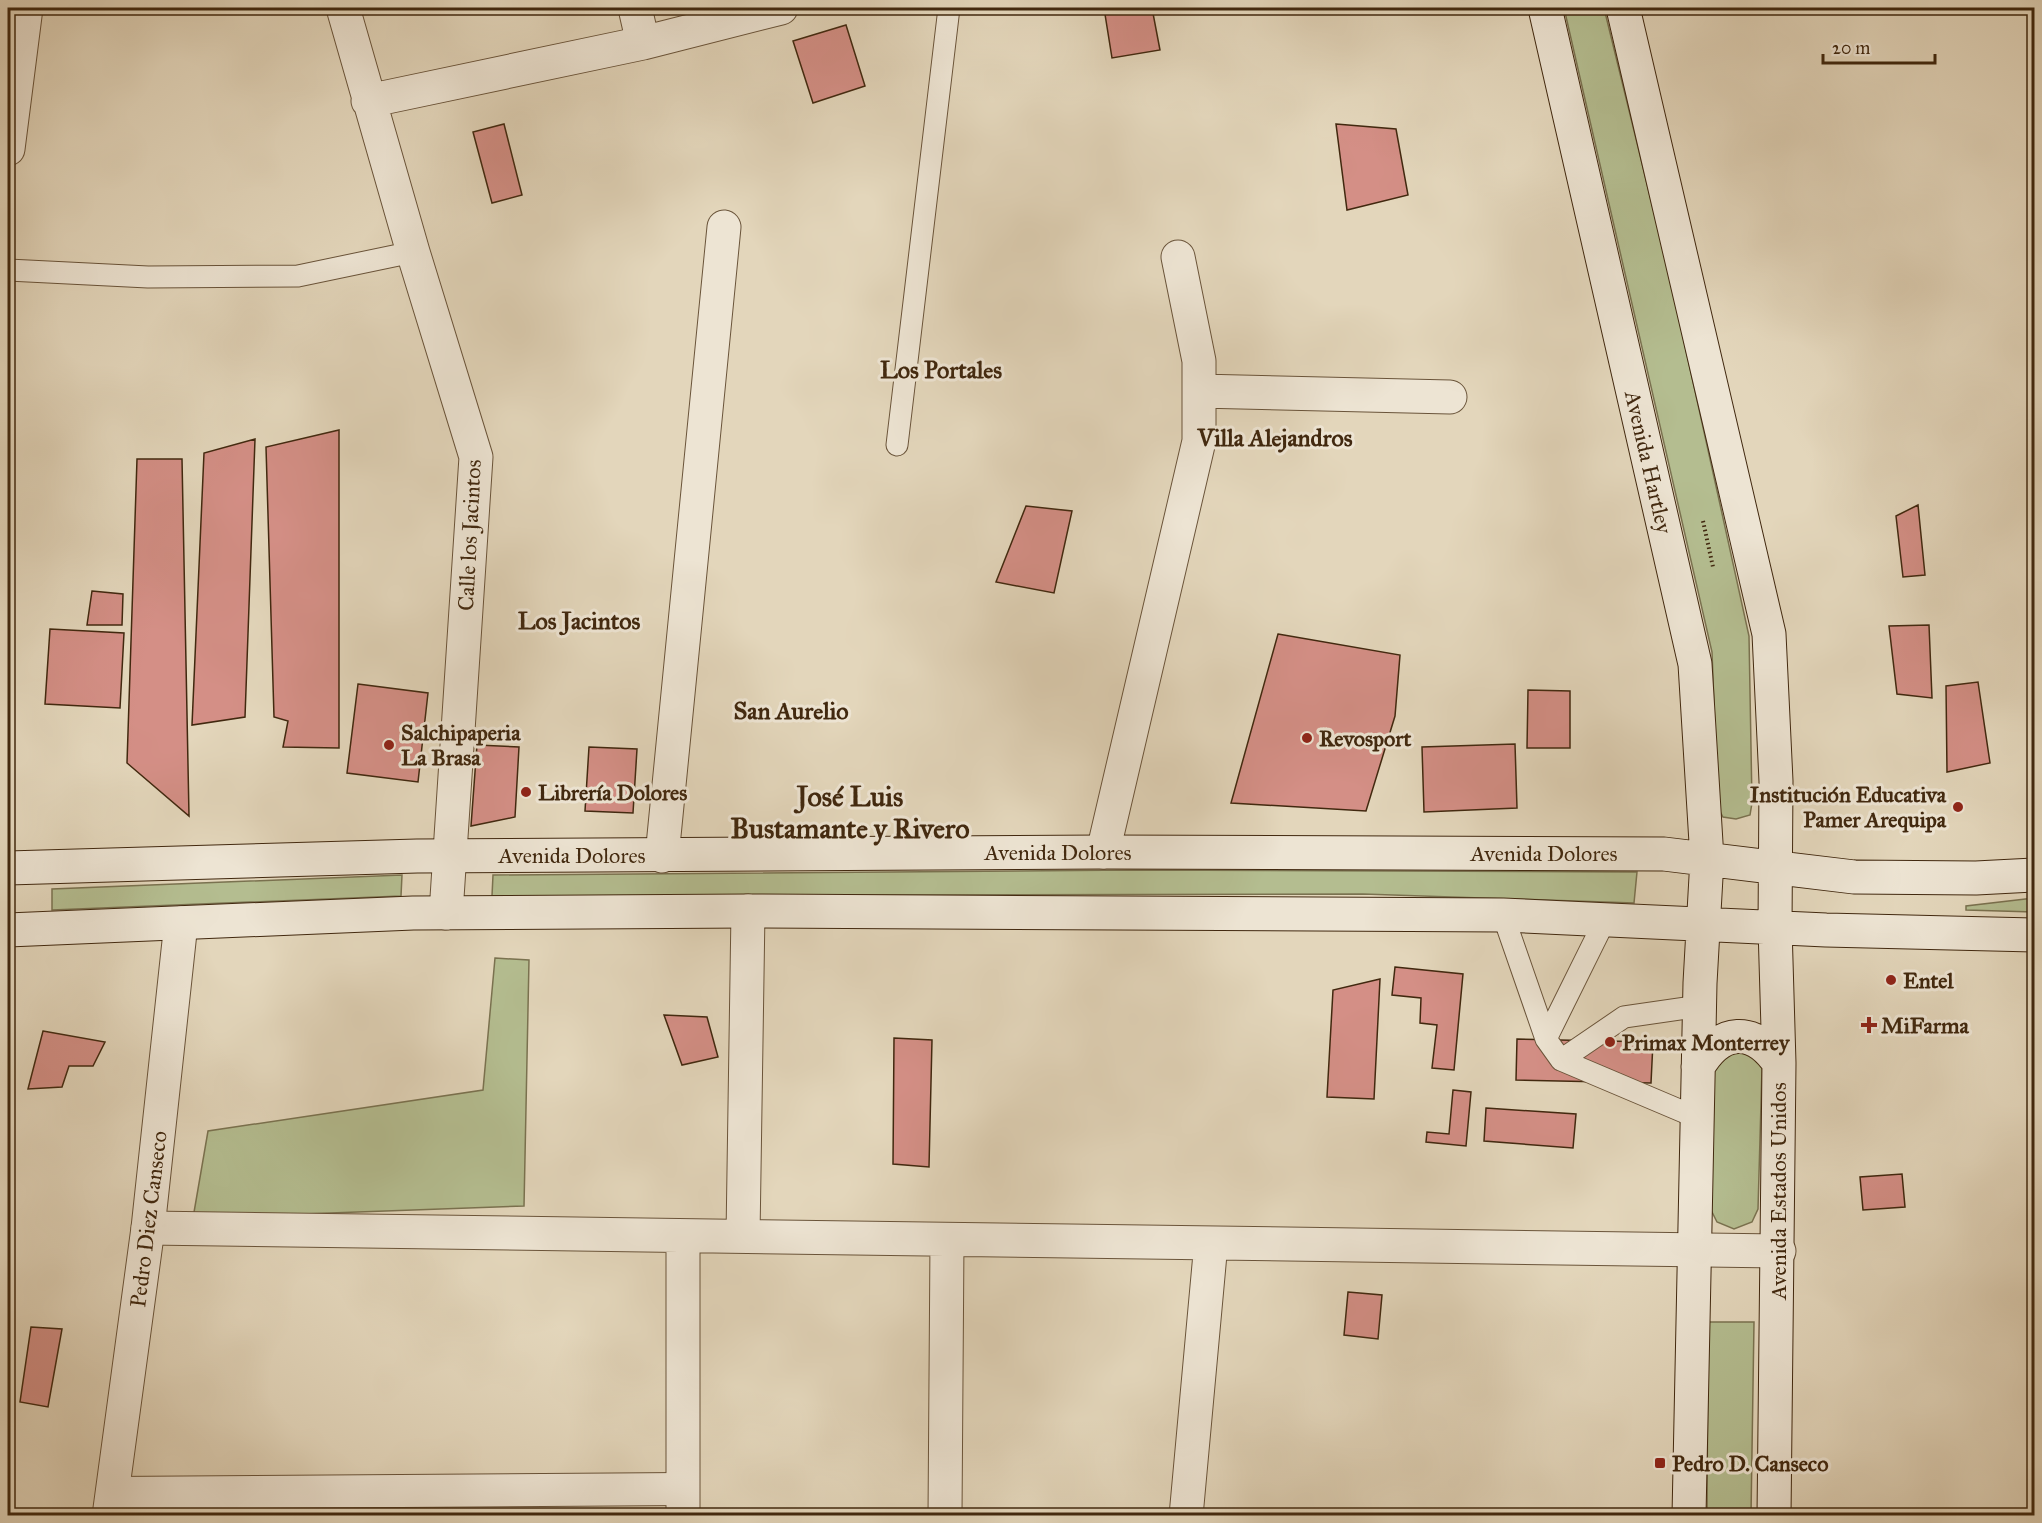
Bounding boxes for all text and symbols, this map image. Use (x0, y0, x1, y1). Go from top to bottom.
scale bar (1823, 27, 1936, 65)
text: 20 m (1832, 37, 1870, 59)
district label: Los Portales (880, 355, 1002, 385)
street label: Avenida Hartley (1619, 387, 1678, 537)
district label: Villa Alejandros (1196, 423, 1353, 453)
street label: Calle los Jacintos (452, 459, 487, 612)
district label: Los Jacintos (518, 606, 640, 636)
district label: San Aurelio (734, 696, 848, 726)
place label: Salchipaperia La Brasa (401, 719, 521, 771)
place label: Revosport (1319, 725, 1412, 752)
marker: Revosport (1300, 731, 1314, 745)
marker: Salchipaperia La Brasa (382, 738, 396, 752)
place label: Librería Dolores (538, 779, 687, 806)
district label: José Luis Bustamante y Rivero (730, 779, 970, 846)
place label: Institución Educativa Pamer Arequipa (1750, 781, 1947, 833)
marker: Librería Dolores (519, 785, 533, 799)
marker: Institución Educativa Pamer Arequipa (1951, 800, 1965, 814)
street label: Avenida Dolores (983, 839, 1132, 866)
street label: Avenida Dolores (1469, 840, 1618, 867)
street label: Avenida Dolores (497, 842, 646, 869)
place label: Entel (1903, 967, 1955, 994)
marker: Entel (1884, 973, 1898, 987)
place label: MiFarma (1881, 1012, 1970, 1039)
marker: MiFarma (1862, 1018, 1876, 1032)
place label: Primax Monterrey (1622, 1029, 1791, 1056)
marker: Primax Monterrey (1603, 1035, 1617, 1049)
street label: Avenida Estados Unidos (1765, 1082, 1792, 1301)
street label: Pedro Diez Canseco (124, 1129, 173, 1309)
place label: Pedro D. Canseco (1672, 1450, 1828, 1477)
marker: Pedro D. Canseco (1653, 1456, 1667, 1470)

